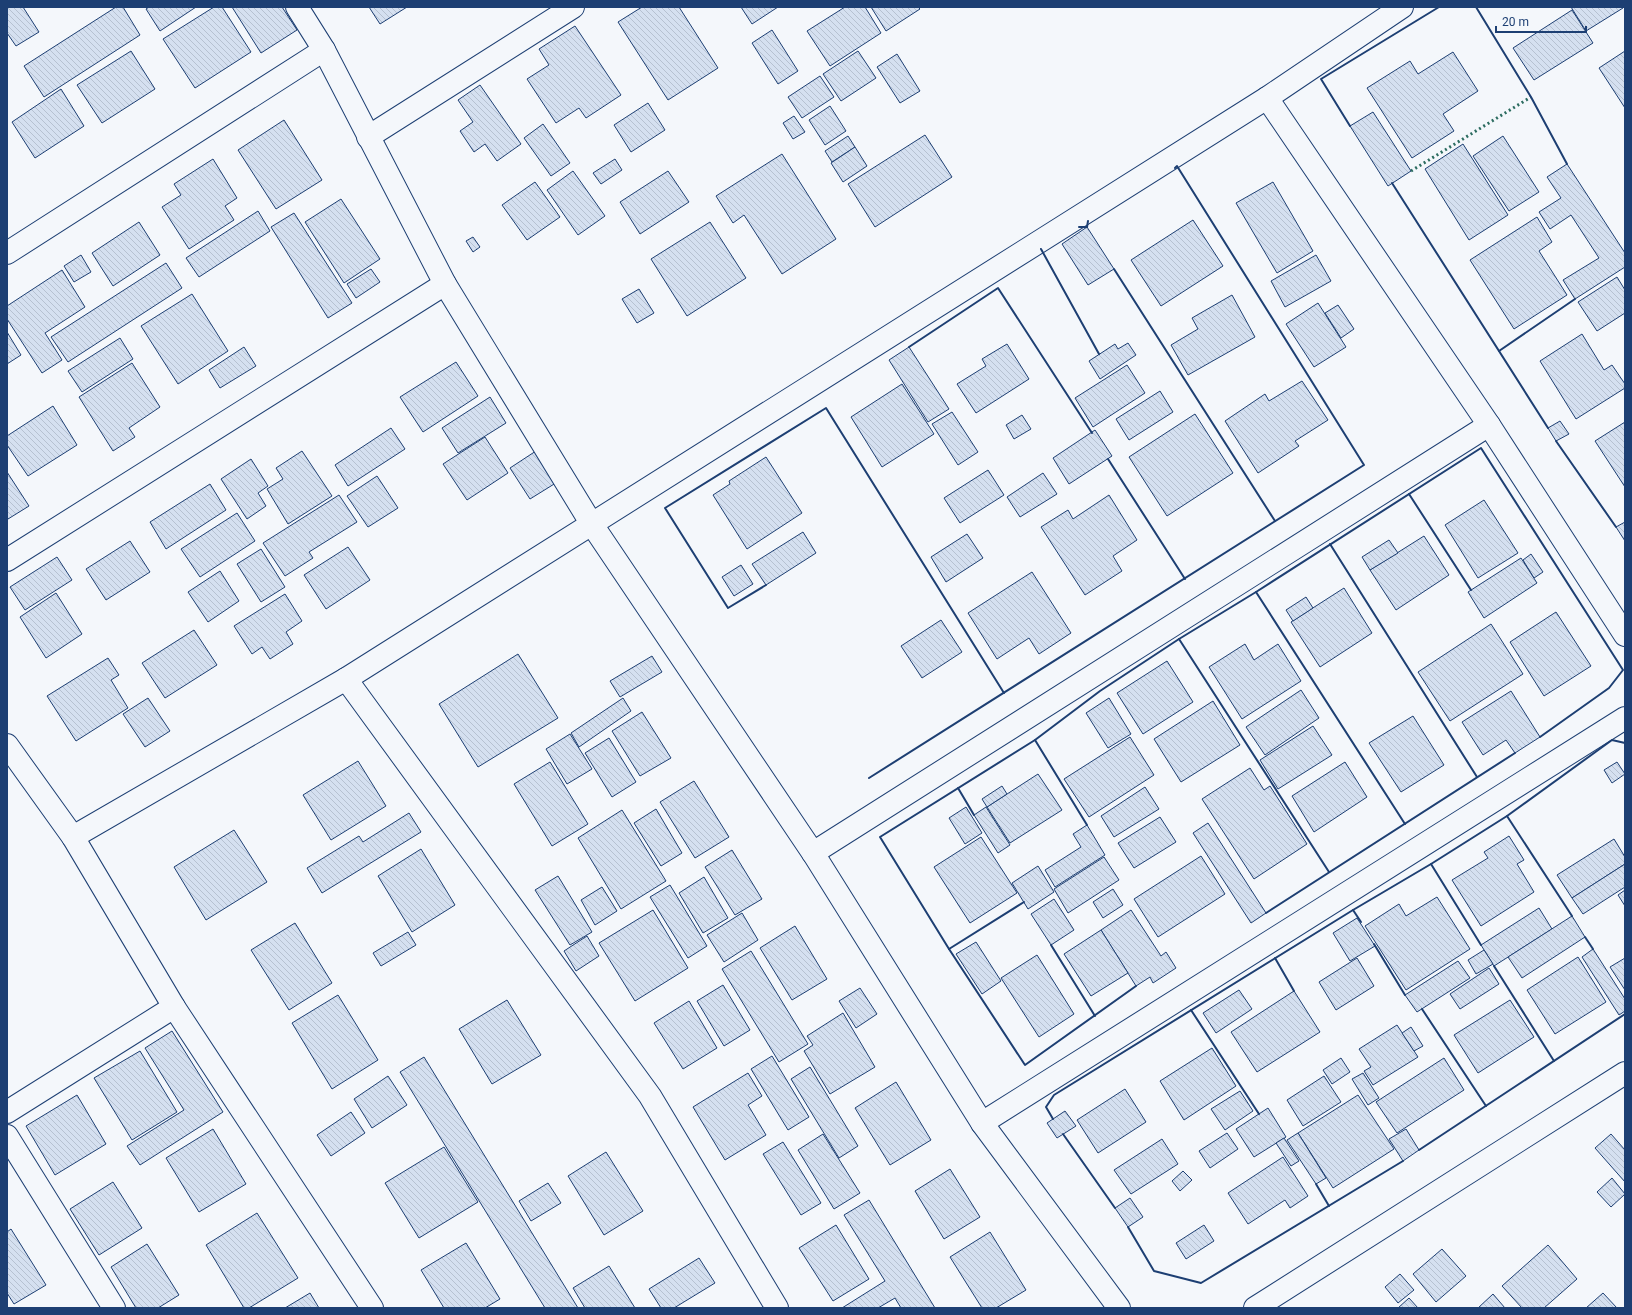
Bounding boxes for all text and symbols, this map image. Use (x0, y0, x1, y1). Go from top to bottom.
scale bar (1496, 8, 1586, 34)
text: 20 m (1502, 15, 1529, 29)

